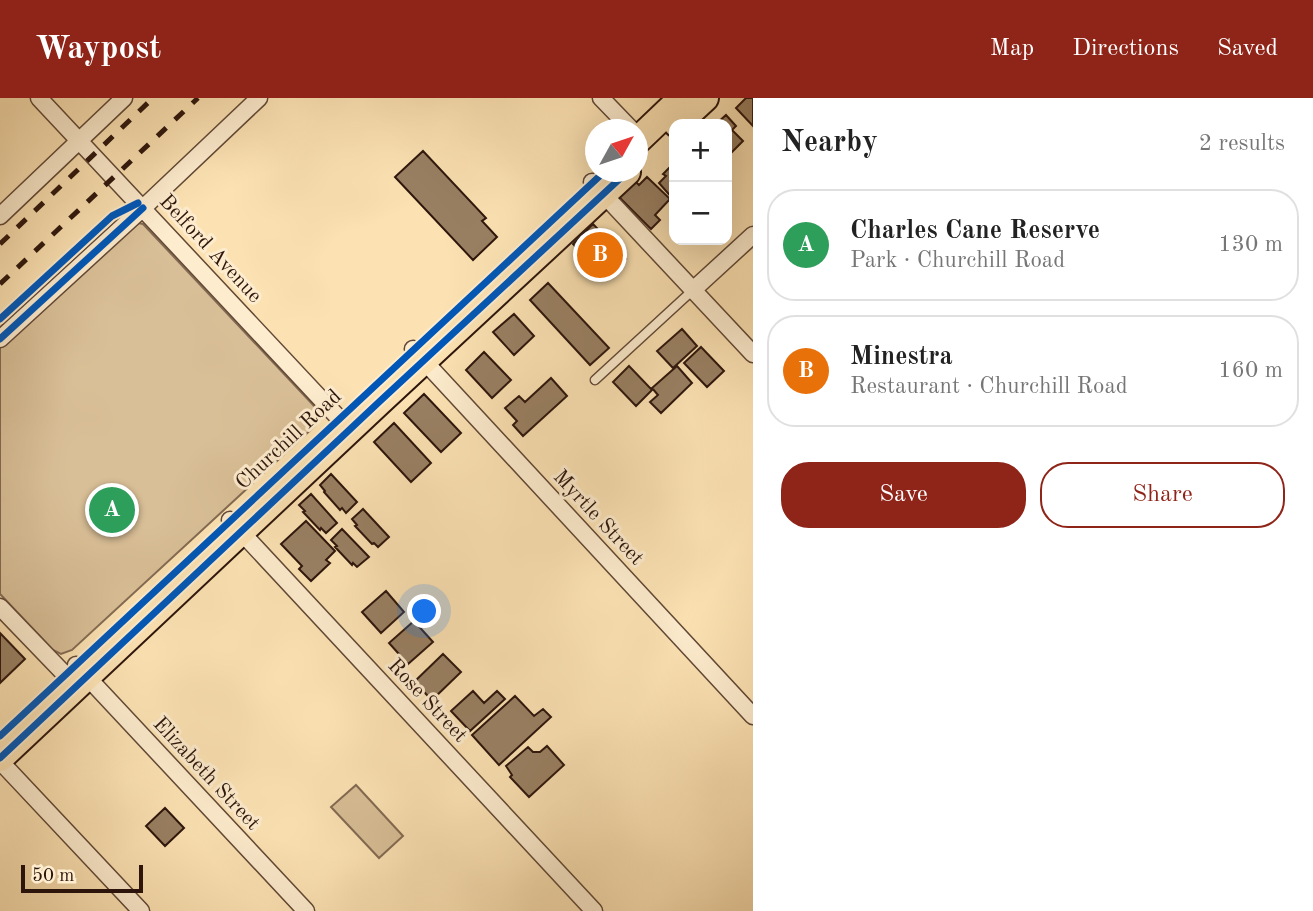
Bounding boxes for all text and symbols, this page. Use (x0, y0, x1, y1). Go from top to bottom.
text: Waypost (35, 33, 161, 66)
text: Map (990, 37, 1034, 61)
text: Directions (1072, 37, 1179, 61)
text: Saved (1217, 37, 1278, 61)
north arrow (585, 119, 648, 182)
map controls (669, 119, 732, 245)
button: + (669, 119, 732, 182)
text: Nearby (781, 128, 878, 158)
text: 2 results (1199, 132, 1285, 155)
button: − (669, 182, 732, 245)
street label: Belford Avenue (155, 191, 265, 307)
text: Charles Cane Reserve (850, 218, 1100, 244)
pin: B (577, 229, 623, 281)
text: A (797, 233, 815, 256)
text: 130 m (1218, 233, 1283, 256)
text: Park · Churchill Road (850, 249, 1065, 272)
text: Minestra (850, 344, 953, 370)
text: B (798, 359, 814, 382)
text: 160 m (1218, 359, 1283, 382)
text: Restaurant · Churchill Road (850, 375, 1128, 398)
street label: Churchill Road (232, 386, 346, 494)
button: Save (781, 462, 1026, 528)
button: Share (1040, 462, 1285, 528)
street label: Myrtle Street (549, 466, 647, 570)
pin: A (89, 484, 135, 536)
your location (407, 594, 441, 628)
street label: Rose Street (383, 655, 471, 747)
street label: Elizabeth Street (148, 713, 264, 835)
scale bar (21, 862, 144, 894)
text: 50 m (32, 867, 74, 886)

